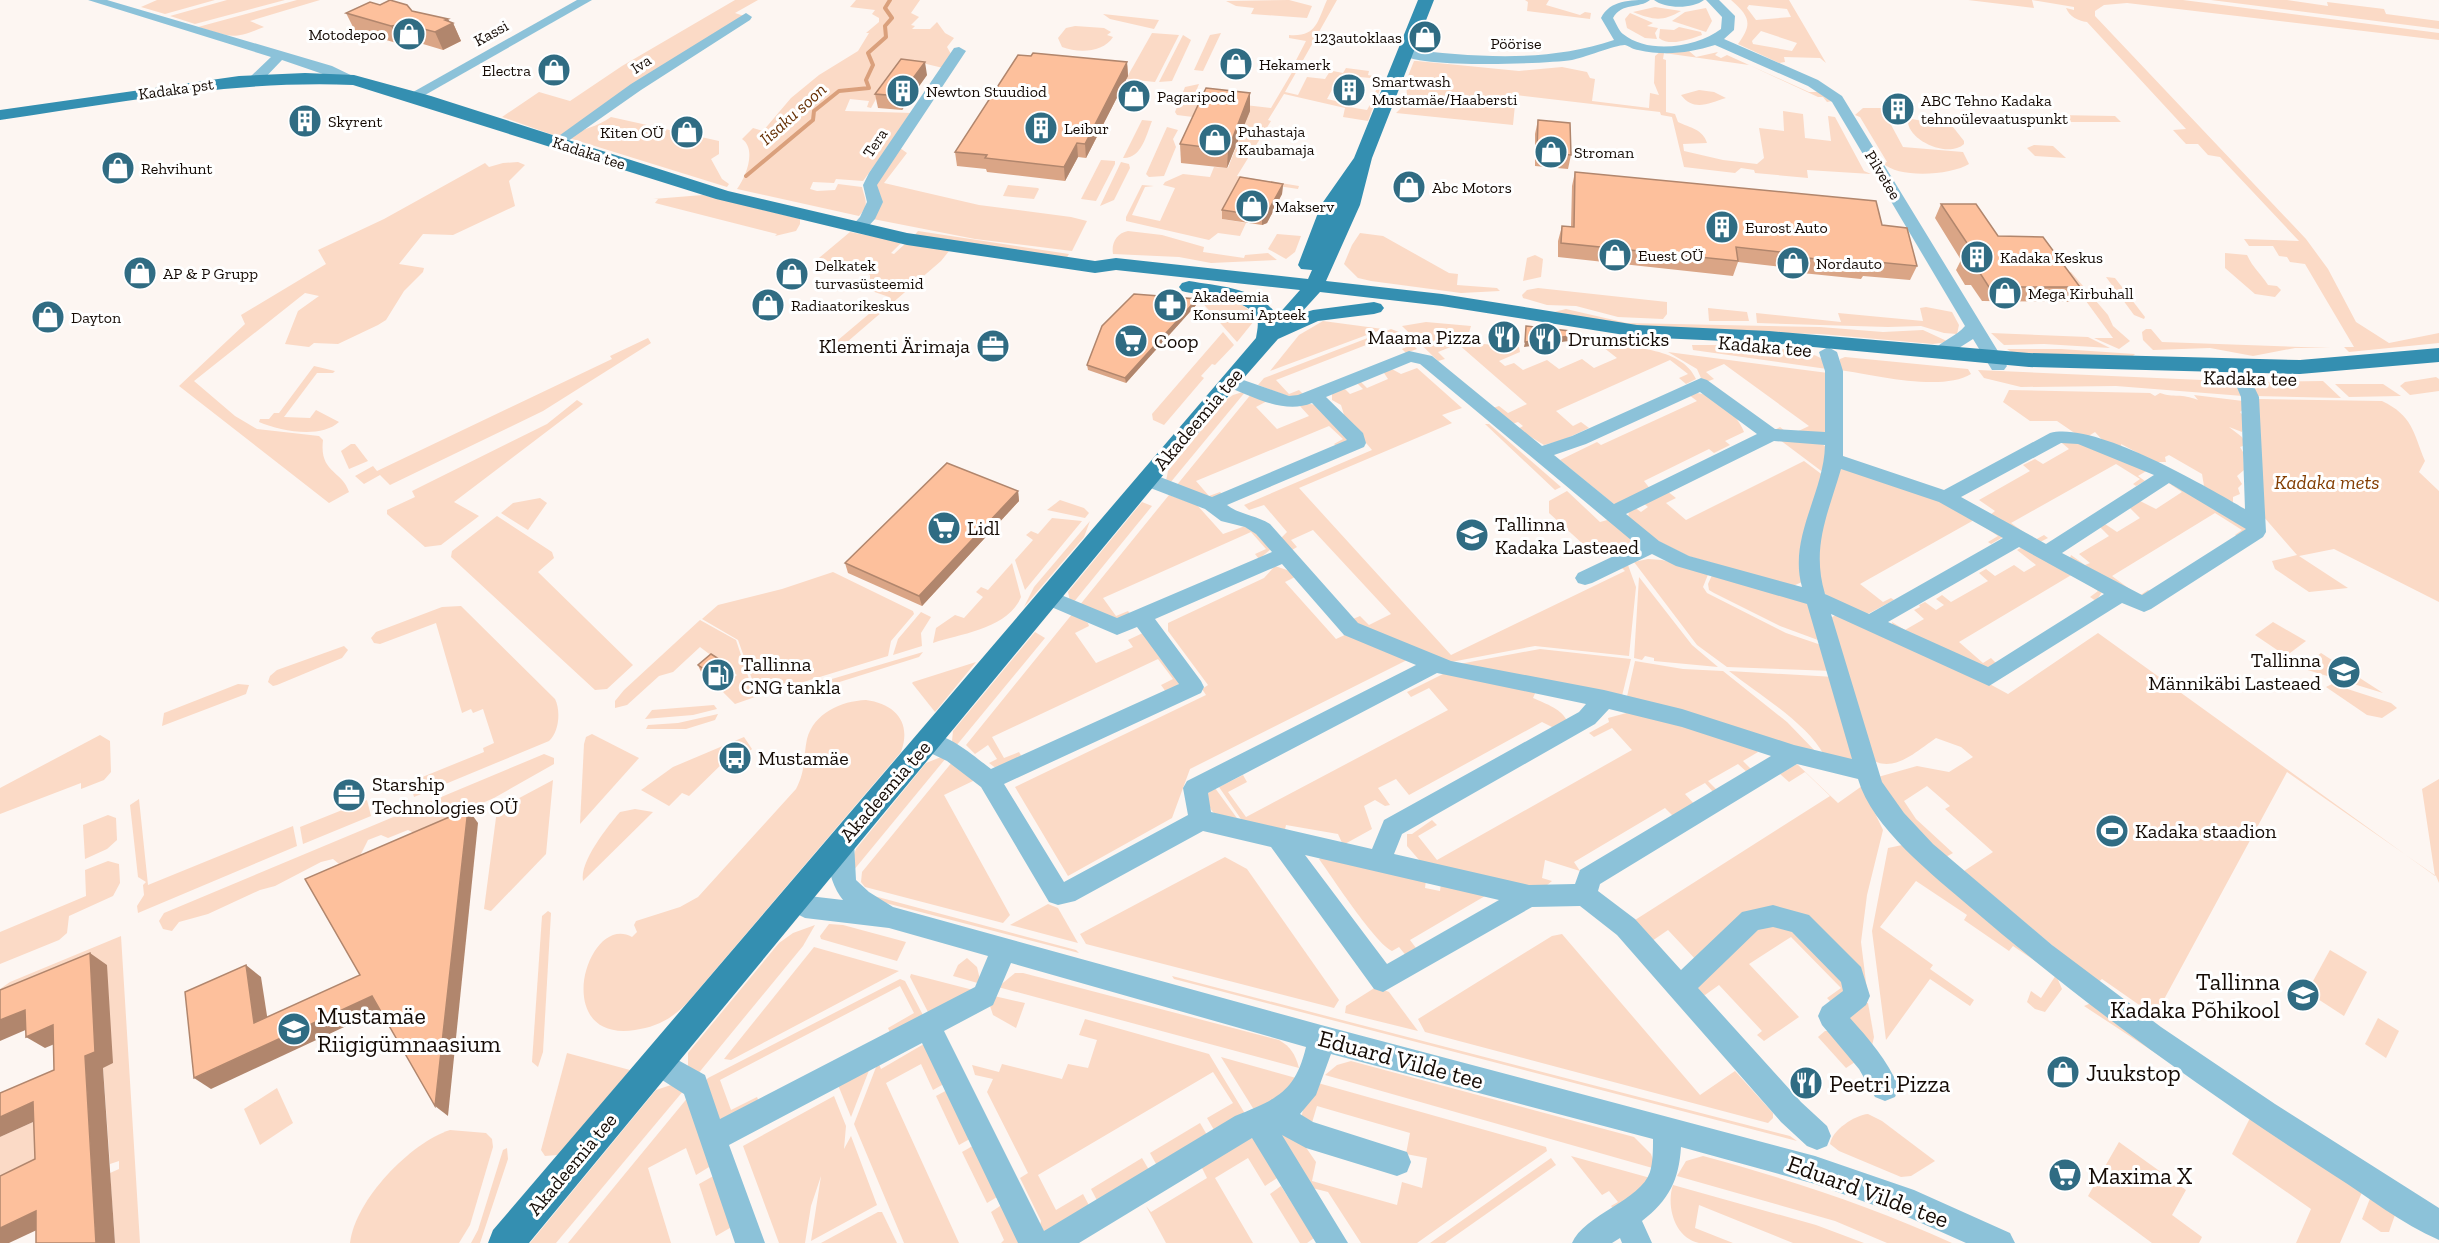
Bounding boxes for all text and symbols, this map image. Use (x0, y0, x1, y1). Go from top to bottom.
shop icon: Motodepoo (391, 16, 427, 52)
street label: Kassi (470, 16, 512, 50)
shop icon: 123autoklaas (1407, 19, 1443, 55)
place label: Motodepoo (308, 25, 386, 44)
place label: 123autoklaas (1314, 28, 1402, 47)
street label: Pöörise (1491, 34, 1541, 53)
shop icon: Hekamerk (1218, 46, 1254, 82)
street label: Iva (627, 50, 655, 78)
shop icon: Electra (536, 52, 572, 88)
place label: Hekamerk (1259, 55, 1331, 74)
place label: Electra (482, 61, 531, 80)
building icon: Smartwash Mustamäe/Haabersti (1331, 72, 1367, 108)
place label: Smartwash Mustamäe/Haabersti (1372, 72, 1518, 109)
building icon: Newton Stuudiod (885, 73, 921, 109)
street label: Kadaka pst (137, 74, 215, 104)
water label: Iisaku soon (755, 78, 831, 150)
shop icon: Pagaripood (1116, 78, 1152, 114)
place label: Newton Stuudiod (926, 82, 1047, 101)
place label: Pagaripood (1157, 87, 1236, 106)
building icon: ABC Tehno Kadaka tehnoülevaatuspunkt (1880, 91, 1916, 127)
place label: ABC Tehno Kadaka tehnoülevaatuspunkt (1921, 91, 2068, 128)
building icon: Skyrent (287, 103, 323, 139)
building icon: Leibur (1023, 110, 1059, 146)
place label: Skyrent (328, 112, 382, 131)
shop icon: Kiten OÜ (669, 114, 705, 150)
place label: Leibur (1064, 119, 1109, 138)
shop icon: Puhastaja Kaubamaja (1197, 122, 1233, 158)
place label: Puhastaja Kaubamaja (1238, 122, 1315, 159)
place label: Kiten OÜ (600, 123, 664, 142)
street label: Tera (858, 125, 892, 161)
street label: Kadaka tee (550, 132, 628, 174)
shop icon: Stroman (1533, 134, 1569, 170)
place label: Stroman (1574, 143, 1635, 162)
street label: Pilvetee (1861, 147, 1905, 203)
shop icon: Rehvihunt (100, 150, 136, 186)
place label: Rehvihunt (141, 159, 213, 178)
shop icon: Abc Motors (1391, 169, 1427, 205)
place label: Abc Motors (1432, 178, 1512, 197)
shop icon: Makserv (1234, 188, 1270, 224)
place label: Makserv (1275, 197, 1334, 216)
building icon: Eurost Auto (1704, 209, 1740, 245)
place label: Eurost Auto (1745, 218, 1828, 237)
shop icon: Euest OÜ (1597, 237, 1633, 273)
building icon: Kadaka Keskus (1959, 239, 1995, 275)
shop icon: Nordauto (1775, 245, 1811, 281)
place label: Euest OÜ (1638, 246, 1703, 265)
place label: Kadaka Keskus (2000, 248, 2103, 267)
place label: Nordauto (1816, 254, 1882, 273)
shop icon: AP & P Grupp (122, 255, 158, 291)
shop icon: Delkatek turvasüsteemid (774, 256, 810, 292)
place label: Delkatek turvasüsteemid (815, 256, 924, 293)
place label: AP & P Grupp (163, 264, 258, 283)
shop icon: Mega Kirbuhall (1987, 275, 2023, 311)
place label: Mega Kirbuhall (2028, 284, 2134, 303)
shop icon: Radiaatorikeskus (750, 287, 786, 323)
pharmacy icon: Akadeemia Konsumi Apteek (1152, 287, 1188, 323)
place label: Akadeemia Konsumi Apteek (1193, 287, 1307, 324)
place label: Radiaatorikeskus (791, 296, 910, 315)
shop icon: Dayton (30, 299, 66, 335)
place label: Dayton (71, 308, 122, 327)
restaurant icon: Maama Pizza (1486, 319, 1522, 355)
restaurant icon: Drumsticks (1527, 321, 1563, 357)
supermarket icon: Coop (1113, 323, 1149, 359)
place label: Maama Pizza (1367, 325, 1481, 349)
place label: Drumsticks (1568, 327, 1669, 351)
office icon: Klementi Ärimaja (975, 328, 1011, 364)
place label: Coop (1154, 329, 1198, 353)
street label: Kadaka tee (1717, 330, 1813, 362)
place label: Klementi Ärimaja (819, 334, 970, 358)
street label: Akadeemia tee (1148, 363, 1248, 475)
street label: Kadaka tee (2203, 365, 2297, 391)
park label: Kadaka mets (2274, 470, 2380, 494)
supermarket icon: Lidl (926, 510, 962, 546)
place label: Tallinna Kadaka Lasteaed (1495, 512, 1639, 559)
place label: Lidl (967, 516, 1000, 540)
school or university icon: Tallinna Kadaka Lasteaed (1454, 517, 1490, 553)
place label: Tallinna Männikäbi Lasteaed (2148, 648, 2321, 695)
place label: Tallinna CNG tankla (741, 652, 841, 699)
school or university icon: Tallinna Männikäbi Lasteaed (2326, 654, 2362, 690)
fuel station icon: Tallinna CNG tankla (700, 657, 736, 693)
street label: Akadeemia tee (835, 736, 935, 846)
bus stop icon: Mustamäe (717, 740, 753, 776)
place label: Mustamäe (758, 746, 849, 770)
place label: Starship Technologies OÜ (372, 772, 518, 819)
office icon: Starship Technologies OÜ (331, 777, 367, 813)
sports icon: Kadaka staadion (2094, 813, 2130, 849)
place label: Kadaka staadion (2135, 819, 2277, 843)
place label: Tallinna Kadaka Põhikool (2110, 967, 2280, 1024)
school or university icon: Tallinna Kadaka Põhikool (2285, 977, 2321, 1013)
place label: Mustamäe Riigigümnaasium (317, 1001, 501, 1058)
school or university icon: Mustamäe Riigigümnaasium (276, 1011, 312, 1047)
street label: Eduard Vilde tee (1315, 1023, 1487, 1095)
shop icon: Juukstop (2045, 1054, 2081, 1090)
place label: Juukstop (2086, 1058, 2181, 1087)
restaurant icon: Peetri Pizza (1788, 1065, 1824, 1101)
place label: Peetri Pizza (1829, 1069, 1951, 1098)
street label: Akadeemia tee (522, 1108, 622, 1220)
street label: Eduard Vilde tee (1783, 1148, 1953, 1234)
supermarket icon: Maxima X (2047, 1157, 2083, 1193)
place label: Maxima X (2088, 1161, 2192, 1190)

